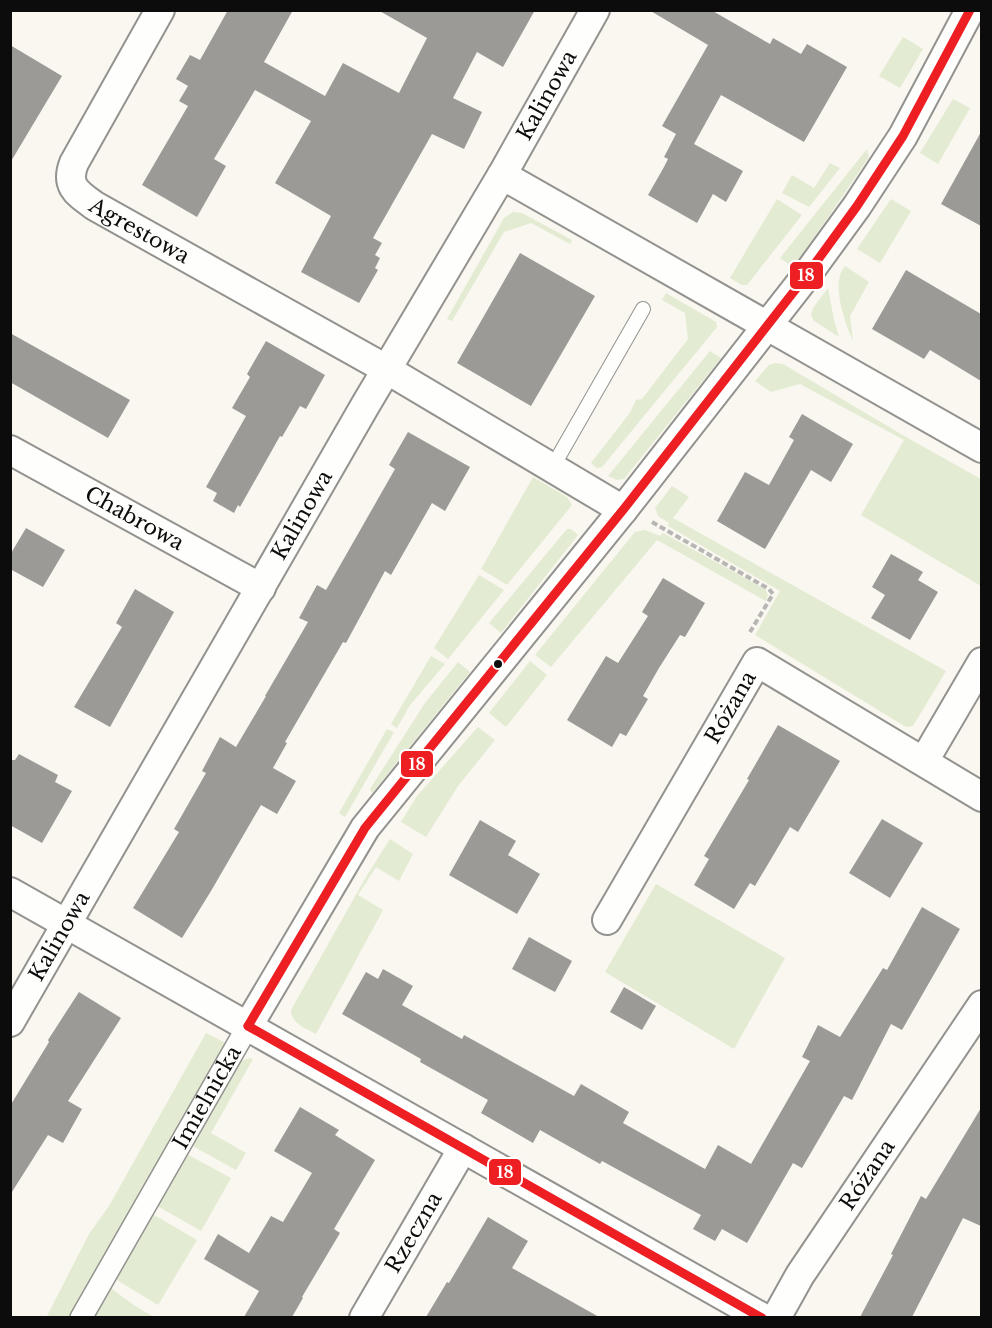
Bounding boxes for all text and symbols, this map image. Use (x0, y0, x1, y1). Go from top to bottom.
street label: Kalinowa (511, 45, 583, 145)
street label: Agrestowa (84, 192, 194, 269)
line badge: 18 (789, 261, 824, 290)
text: 18 (797, 265, 815, 285)
street label: Kalinowa (266, 465, 338, 565)
street label: Chabrowa (80, 481, 189, 556)
unlabelled marker (492, 658, 504, 670)
street label: Różana (699, 666, 762, 748)
line badge: 18 (400, 750, 434, 778)
text: 18 (408, 754, 426, 774)
street label: Kalinowa (23, 886, 96, 986)
street label: Imielnicka (167, 1041, 247, 1154)
street label: Różana (835, 1134, 901, 1215)
line badge: 18 (488, 1158, 522, 1186)
text: 18 (496, 1162, 514, 1182)
street label: Rzeczna (380, 1187, 448, 1278)

